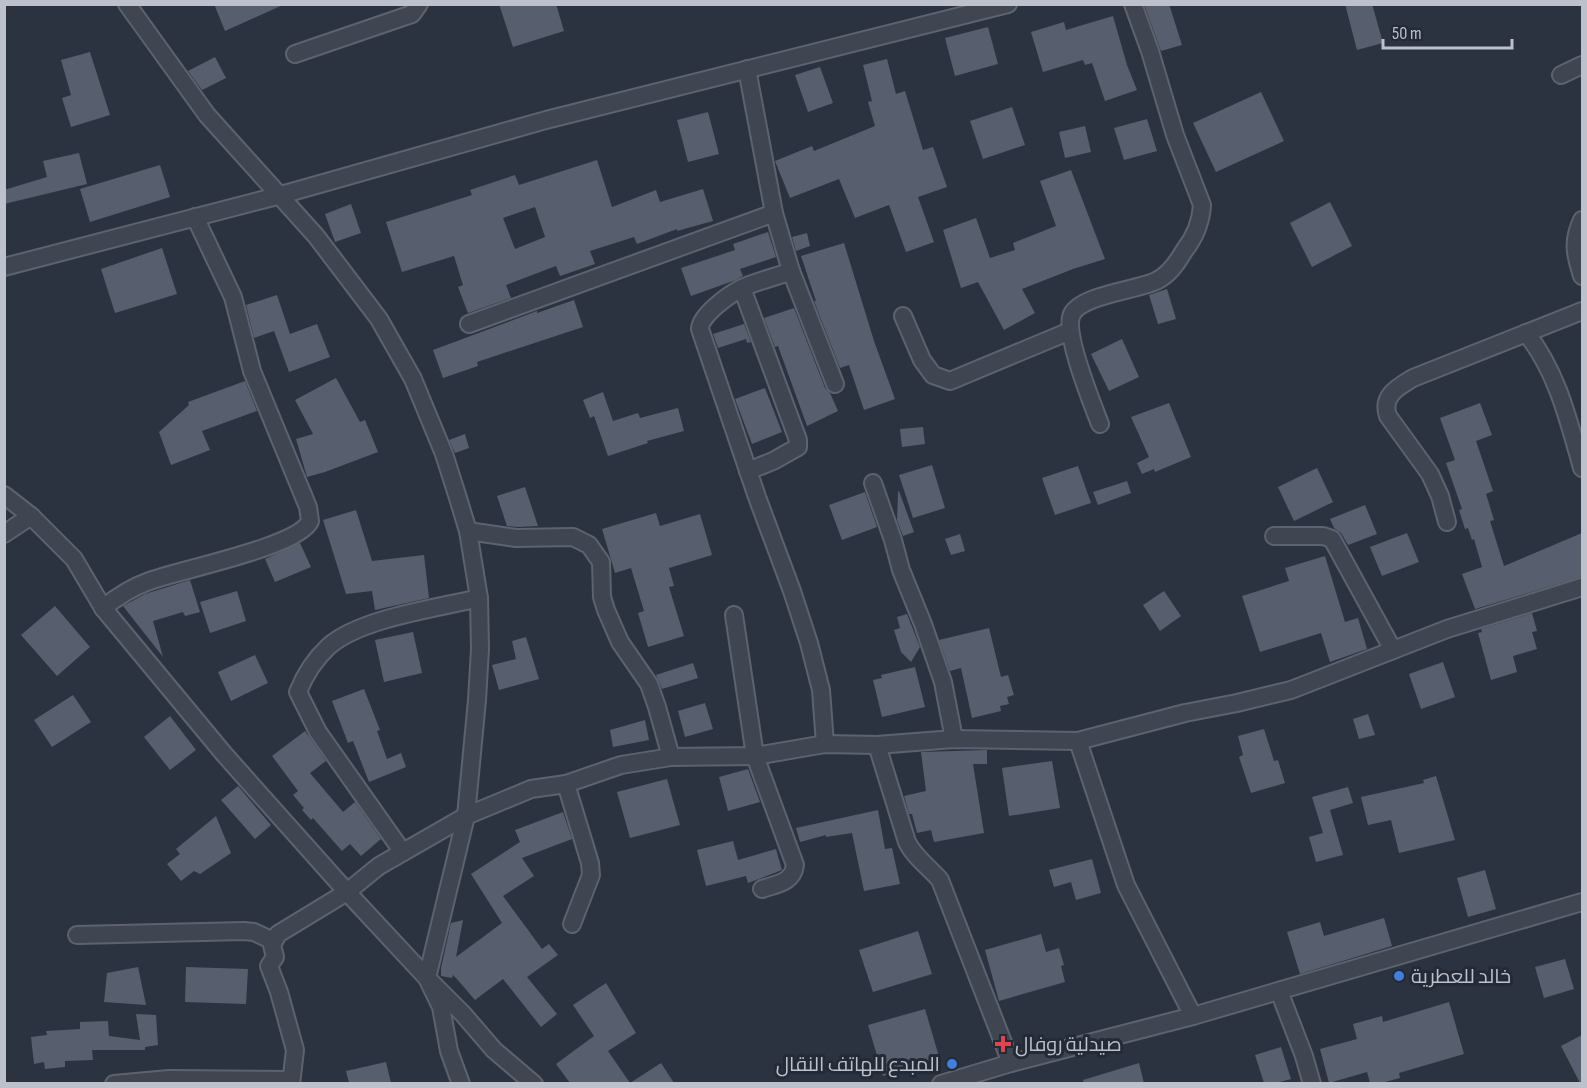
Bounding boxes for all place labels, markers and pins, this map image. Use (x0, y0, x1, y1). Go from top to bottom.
place label: خالد للعطرية (1411, 965, 1511, 989)
marker: خالد للعطرية (1392, 969, 1406, 983)
place label: صيدلية روفال (1015, 1033, 1122, 1057)
marker: صيدلية روفال (996, 1037, 1010, 1051)
place label: المبدع للهاتف النقال (776, 1053, 940, 1078)
marker: المبدع للهاتف النقال (945, 1057, 959, 1071)

